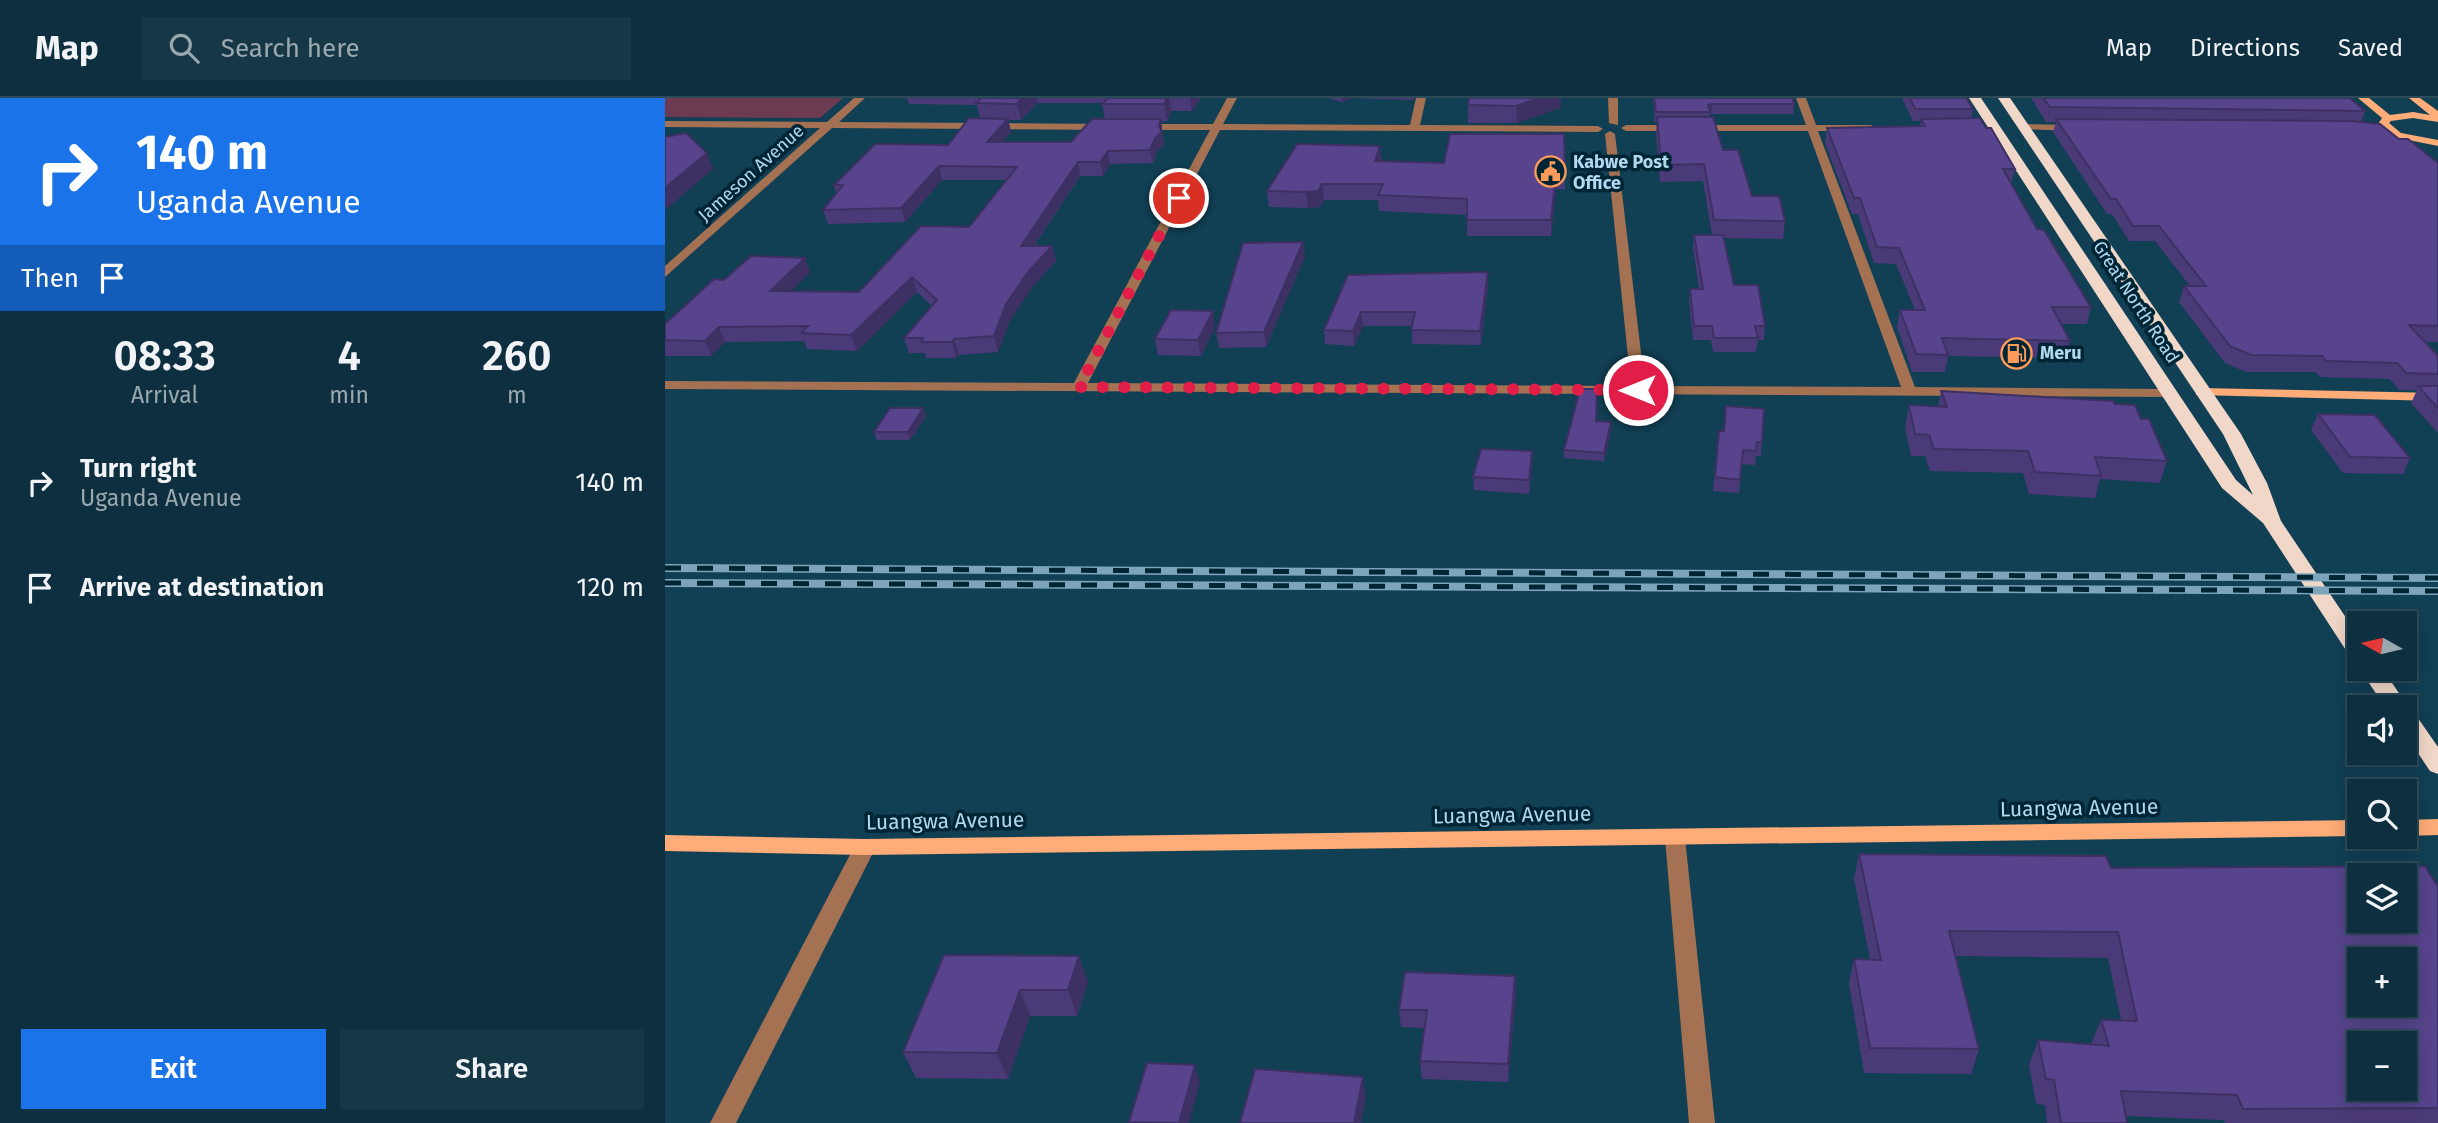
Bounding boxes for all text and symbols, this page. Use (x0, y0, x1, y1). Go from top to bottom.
search box (141, 17, 631, 80)
text: Map (35, 28, 99, 68)
icon: search (165, 29, 203, 67)
text: Search here (221, 33, 360, 64)
text: Map (2106, 34, 2152, 62)
text: Directions (2190, 34, 2300, 62)
text: Saved (2338, 34, 2403, 62)
street label: Jameson Avenue (694, 120, 808, 226)
text: 140 m (136, 123, 268, 182)
icon: right (21, 126, 112, 217)
place label: Kabwe Post Office (1573, 151, 1670, 194)
public building icon: Kabwe Post Office (1533, 155, 1567, 189)
pin (1149, 168, 1209, 228)
icon: arrive (1160, 179, 1198, 217)
text: Uganda Avenue (136, 183, 361, 221)
street label: Great North Road (2088, 237, 2184, 367)
icon: arrive (93, 259, 131, 297)
text: Then (21, 263, 79, 294)
text: 08:33 (113, 331, 216, 381)
text: 4 (337, 331, 361, 381)
text: 260 (482, 331, 552, 381)
fuel station icon: Meru (2000, 336, 2034, 370)
place label: Meru (2040, 342, 2082, 364)
position arrow (1601, 353, 1675, 427)
text: Arrival (131, 381, 198, 409)
text: min (329, 381, 369, 409)
text: m (507, 381, 527, 409)
text: Turn right (80, 453, 197, 484)
icon: right (21, 464, 59, 502)
text: 140 m (575, 467, 644, 498)
text: Uganda Avenue (80, 484, 241, 512)
icon: arrive (21, 569, 59, 607)
text: Arrive at destination (80, 572, 324, 603)
text: 120 m (576, 572, 644, 603)
north arrow (2347, 611, 2417, 681)
map controls (2347, 611, 2417, 1101)
button: sound (2347, 695, 2417, 765)
button: search (2347, 779, 2417, 849)
street label: Luangwa Avenue (2000, 794, 2158, 822)
street label: Luangwa Avenue (1433, 801, 1591, 829)
street label: Luangwa Avenue (866, 807, 1024, 835)
button: layers (2347, 863, 2417, 933)
button: + (2347, 947, 2417, 1017)
button: Exit (21, 1029, 326, 1109)
button: Share (340, 1029, 644, 1109)
button: − (2347, 1031, 2417, 1101)

